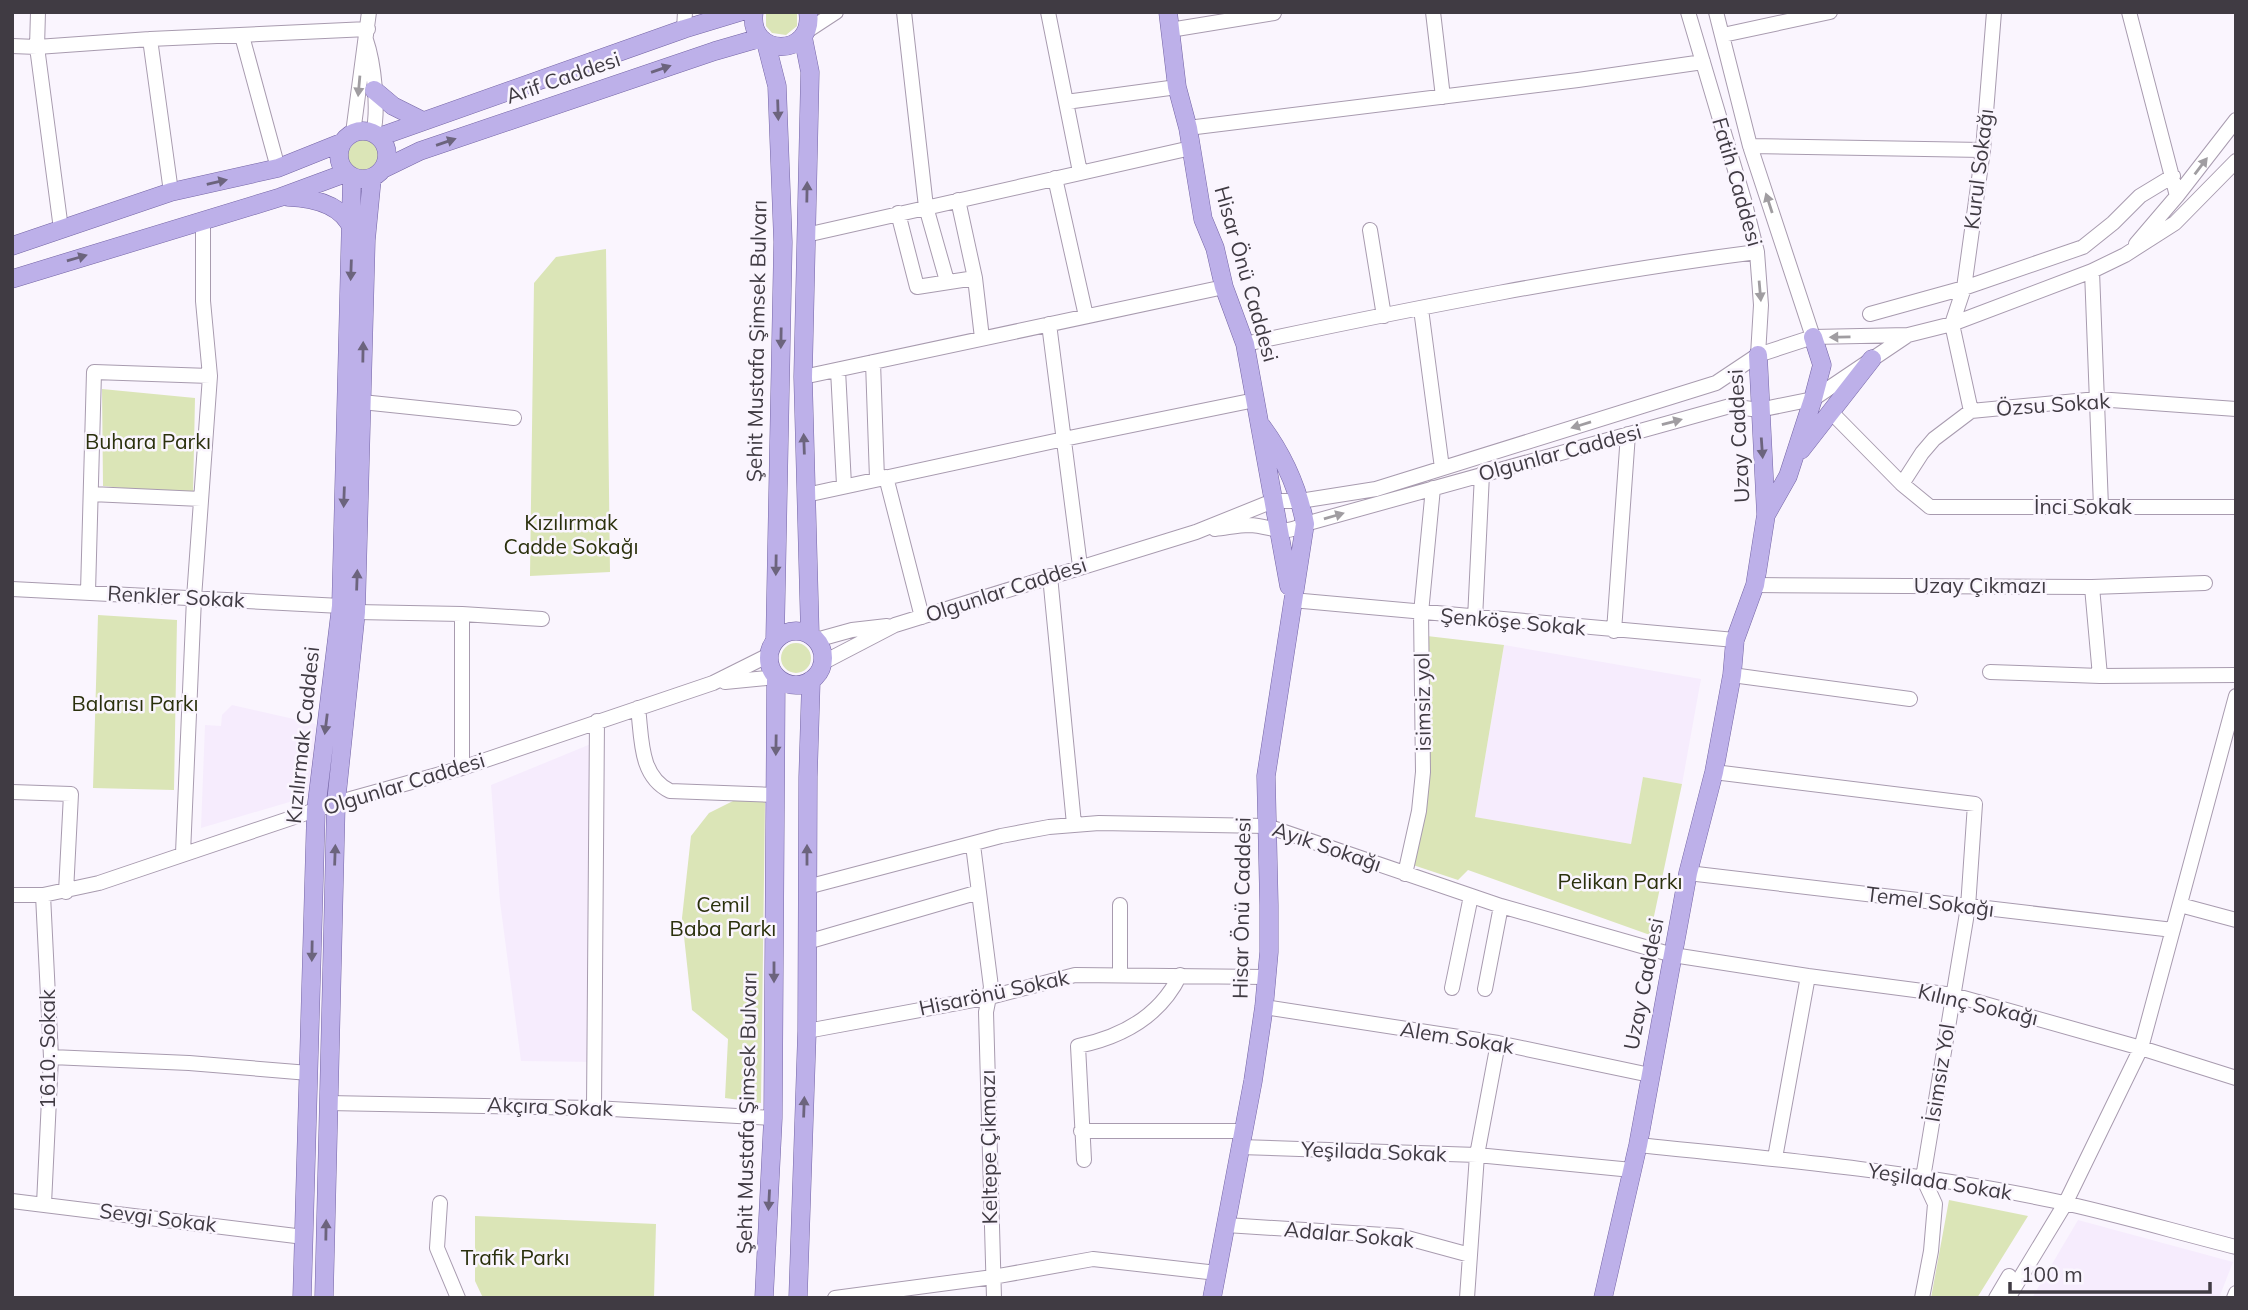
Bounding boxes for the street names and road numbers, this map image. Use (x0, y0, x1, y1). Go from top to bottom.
street label: Arif Caddesi (502, 45, 623, 109)
street label: Kurul Sokağı (1958, 107, 1998, 231)
street label: Fatih Caddesi (1707, 114, 1769, 249)
street label: Hisar Önü Caddesi (1209, 183, 1285, 365)
street label: Şehit Mustafa Şimsek Bulvarı (741, 200, 771, 482)
street label: Uzay Caddesi (1722, 369, 1754, 504)
street label: Özsu Sokak (1995, 387, 2111, 421)
street label: Olgunlar Caddesi (1475, 418, 1644, 486)
street label: İnci Sokak (2034, 493, 2132, 519)
street label: Olgunlar Caddesi (922, 551, 1089, 627)
street label: Uzay Çıkmazı (1914, 572, 2046, 598)
street label: Renkler Sokak (107, 579, 246, 613)
street label: Şenköşe Sokak (1439, 602, 1587, 640)
street label: Kızılırmak Caddesi (280, 645, 324, 825)
street label: isimsiz yol (1408, 652, 1436, 752)
street label: Olgunlar Caddesi (320, 746, 488, 820)
street label: Ayık Sokağı (1269, 815, 1385, 877)
street label: Hisar Önü Caddesi (1226, 817, 1256, 999)
street label: Temel Sokağı (1865, 880, 1996, 922)
street label: Uzay Caddesi (1617, 916, 1669, 1052)
street label: Hisarönü Sokak (916, 963, 1071, 1021)
street label: Şehit Mustafa Şimsek Bulvarı (731, 972, 761, 1254)
street label: Kılınç Sokağı (1916, 978, 2041, 1030)
street label: 1610. Sokak (34, 989, 60, 1109)
street label: Alem Sokak (1398, 1015, 1516, 1059)
street label: İsimsiz Yol (1918, 1022, 1960, 1124)
street label: Keltepe Çıkmazı (974, 1069, 1002, 1225)
street label: Akçıra Sokak (487, 1091, 614, 1121)
street label: Yeşilada Sokak (1300, 1135, 1447, 1167)
street label: Yeşilada Sokak (1865, 1157, 2014, 1205)
street label: Sevgi Sokak (98, 1197, 218, 1237)
street label: Adalar Sokak (1283, 1215, 1415, 1253)

